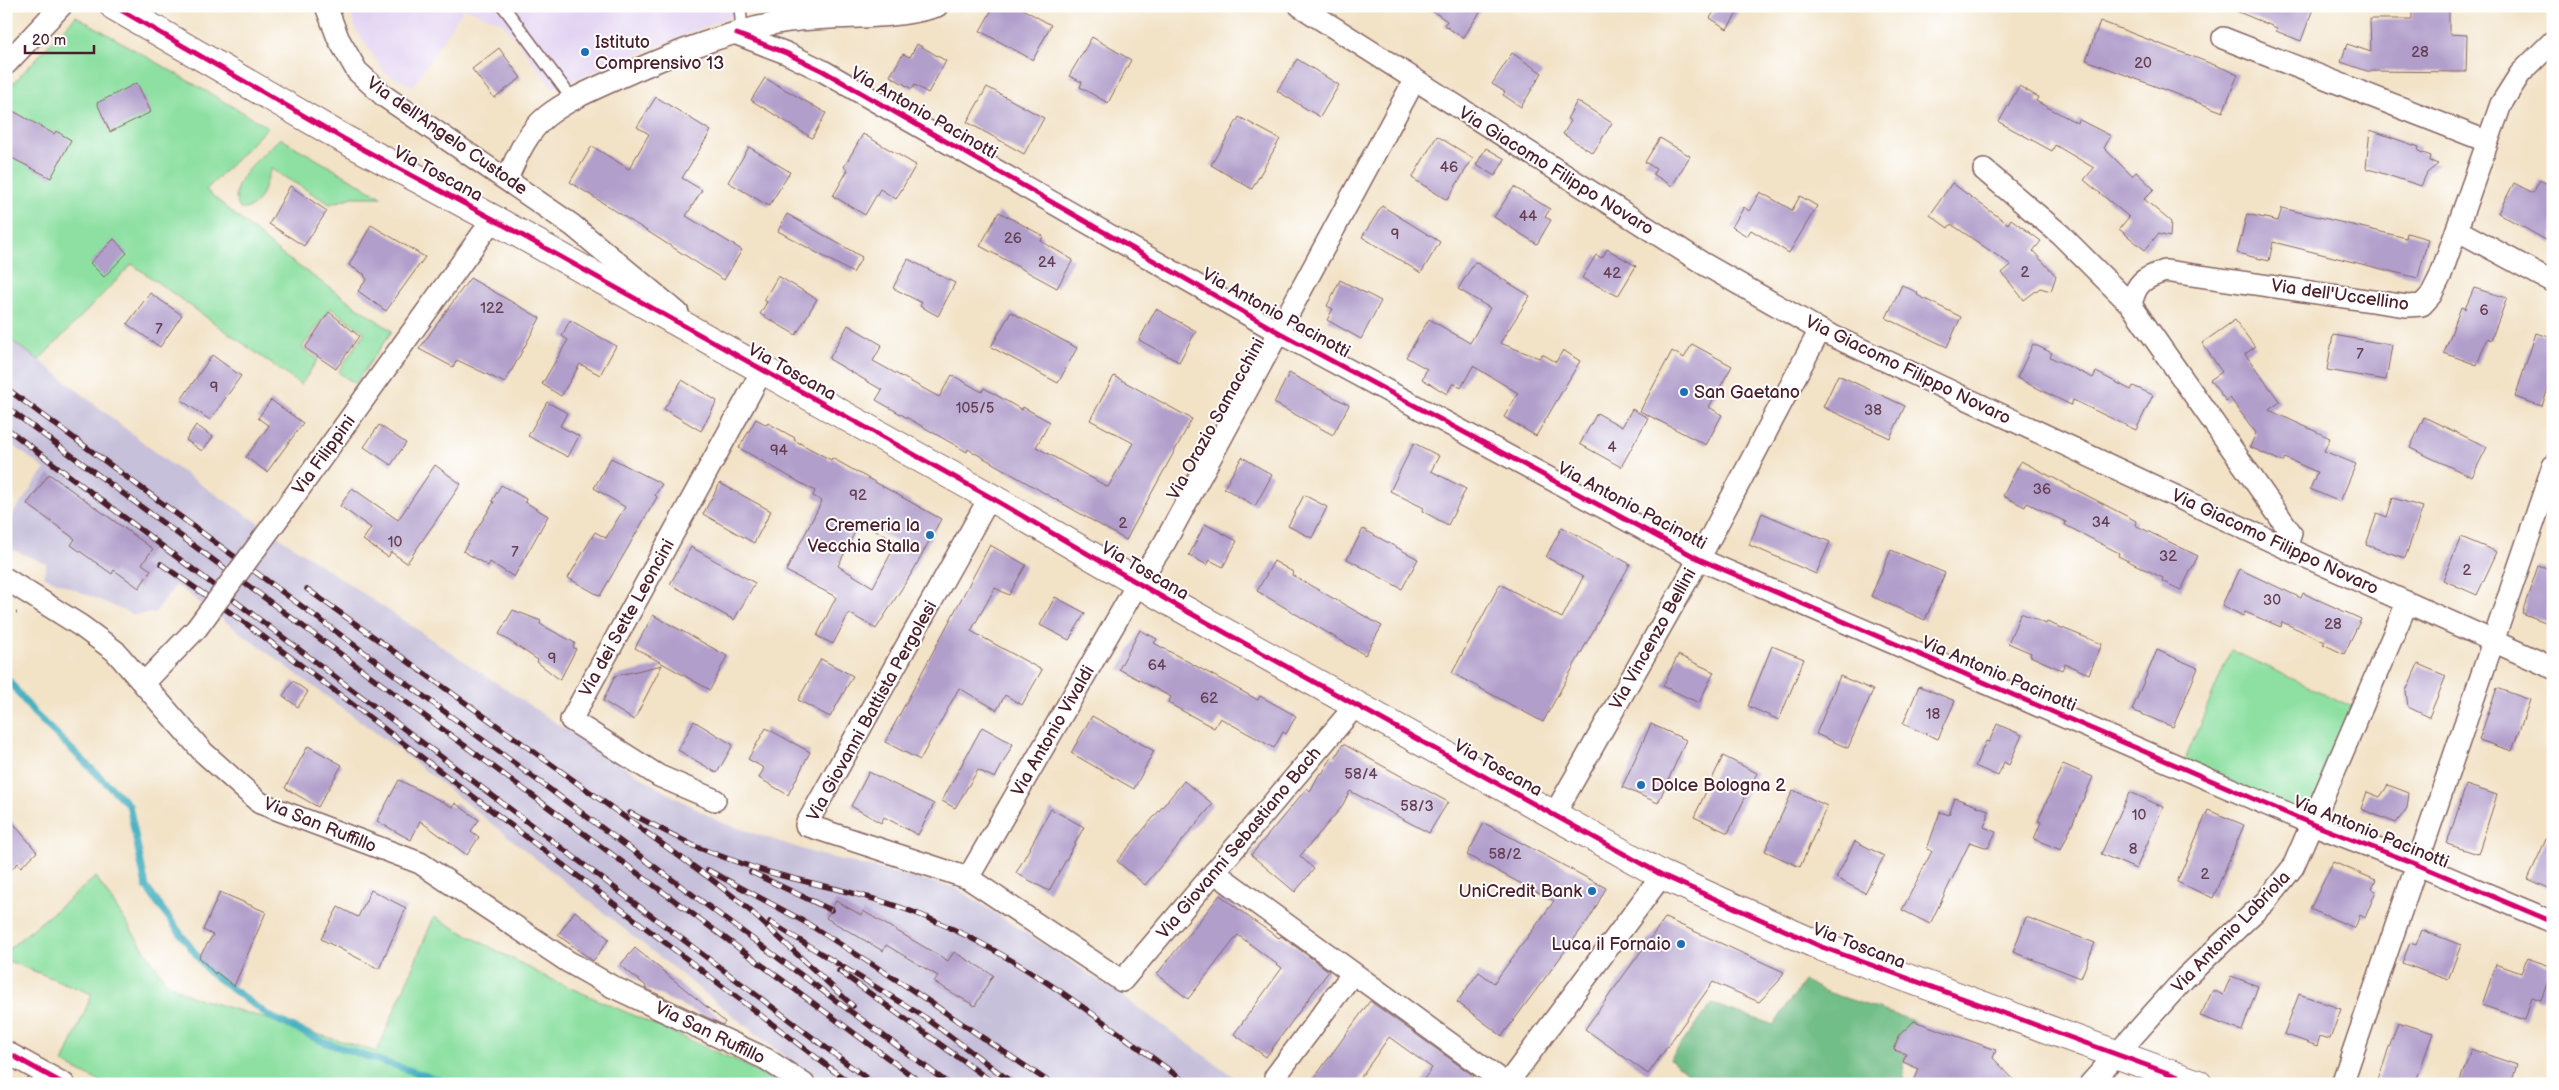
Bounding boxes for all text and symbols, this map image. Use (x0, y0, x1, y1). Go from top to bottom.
scale bar (25, 22, 94, 54)
text: 20 m (32, 31, 66, 50)
place label: Istituto Comprensivo 13 (595, 32, 724, 74)
house number: 28 (2411, 43, 2429, 62)
marker: Istituto Comprensivo 13 (579, 46, 591, 58)
house number: 20 (2134, 54, 2152, 73)
street label: Via Antonio Pacinotti (847, 62, 1001, 164)
street label: Via dell'Angelo Custode (363, 72, 532, 200)
street label: Via Giacomo Filippo Novaro (1455, 102, 1657, 240)
street label: Via Toscana (390, 142, 486, 206)
house number: 46 (1440, 158, 1458, 177)
house number: 44 (1519, 207, 1537, 226)
house number: 9 (1391, 225, 1399, 244)
house number: 26 (1004, 229, 1022, 248)
house number: 24 (1038, 253, 1056, 272)
house number: 2 (2021, 263, 2030, 282)
street label: Via Antonio Pacinotti (1198, 264, 1354, 362)
house number: 42 (1603, 264, 1621, 283)
street label: Via dell'Uccellino (2270, 275, 2410, 315)
house number: 122 (480, 299, 504, 318)
house number: 6 (2479, 301, 2489, 320)
street label: Via Giacomo Filippo Novaro (1802, 311, 2014, 429)
house number: 7 (155, 320, 163, 339)
street label: Via Orazio Samacchini (1163, 334, 1269, 504)
street label: Via Toscana (744, 339, 840, 405)
house number: 7 (2356, 345, 2364, 364)
house number: 9 (210, 378, 218, 397)
place label: San Gaetano (1694, 382, 1800, 403)
marker: San Gaetano (1678, 386, 1690, 398)
house number: 105/5 (956, 399, 994, 418)
house number: 38 (1864, 401, 1882, 420)
street label: Via Filippini (288, 411, 360, 499)
house number: 4 (1607, 438, 1617, 457)
house number: 94 (770, 441, 788, 460)
street label: Via Antonio Pacinotti (1554, 458, 1710, 554)
house number: 36 (2033, 480, 2051, 499)
street label: Via Giacomo Filippo Novaro (2168, 485, 2382, 599)
house number: 92 (849, 486, 867, 505)
house number: 34 (2092, 513, 2110, 532)
house number: 2 (1119, 514, 1128, 533)
place label: Cremeria la Vecchia Stalla (807, 515, 920, 557)
marker: Cremeria la Vecchia Stalla (924, 529, 936, 541)
house number: 10 (388, 533, 402, 552)
street label: Via dei Sette Leoncini (575, 536, 679, 700)
street label: Via Toscana (1097, 537, 1193, 605)
house number: 7 (511, 543, 519, 562)
house number: 32 (2159, 547, 2177, 566)
house number: 2 (2463, 561, 2472, 580)
street label: Via Vincenzo Bellini (1605, 564, 1701, 714)
house number: 30 (2263, 591, 2281, 610)
street label: Via Giovanni Battista Pergolesi (803, 597, 941, 825)
house number: 28 (2324, 615, 2342, 634)
street label: Via Antonio Pacinotti (1918, 632, 2080, 716)
house number: 9 (548, 649, 556, 668)
house number: 64 (1148, 656, 1166, 675)
street label: Via Antonio Vivaldi (1007, 662, 1099, 800)
house number: 62 (1200, 689, 1218, 708)
house number: 18 (1926, 705, 1941, 724)
street label: Via Toscana (1450, 735, 1546, 801)
street label: Via Giovanni Sebastiano Bach (1153, 743, 1325, 943)
house number: 58/4 (1344, 765, 1378, 784)
place label: Dolce Bologna 2 (1651, 775, 1786, 796)
marker: Dolce Bologna 2 (1635, 779, 1647, 791)
street label: Via Antonio Pacinotti (2290, 791, 2452, 873)
street label: Via San Ruffillo (260, 793, 380, 857)
house number: 58/3 (1400, 797, 1434, 816)
house number: 10 (2132, 806, 2146, 825)
house number: 8 (2129, 840, 2138, 859)
house number: 58/2 (1489, 845, 1522, 864)
house number: 2 (2201, 865, 2210, 884)
street label: Via Antonio Labriola (2167, 867, 2295, 997)
place label: UniCredit Bank (1458, 881, 1582, 902)
marker: UniCredit Bank (1586, 885, 1598, 897)
street label: Via Toscana (1809, 919, 1909, 973)
place label: Luca il Fornaio (1551, 934, 1671, 955)
marker: Luca il Fornaio (1675, 938, 1687, 950)
street label: Via San Ruffillo (652, 997, 768, 1069)

